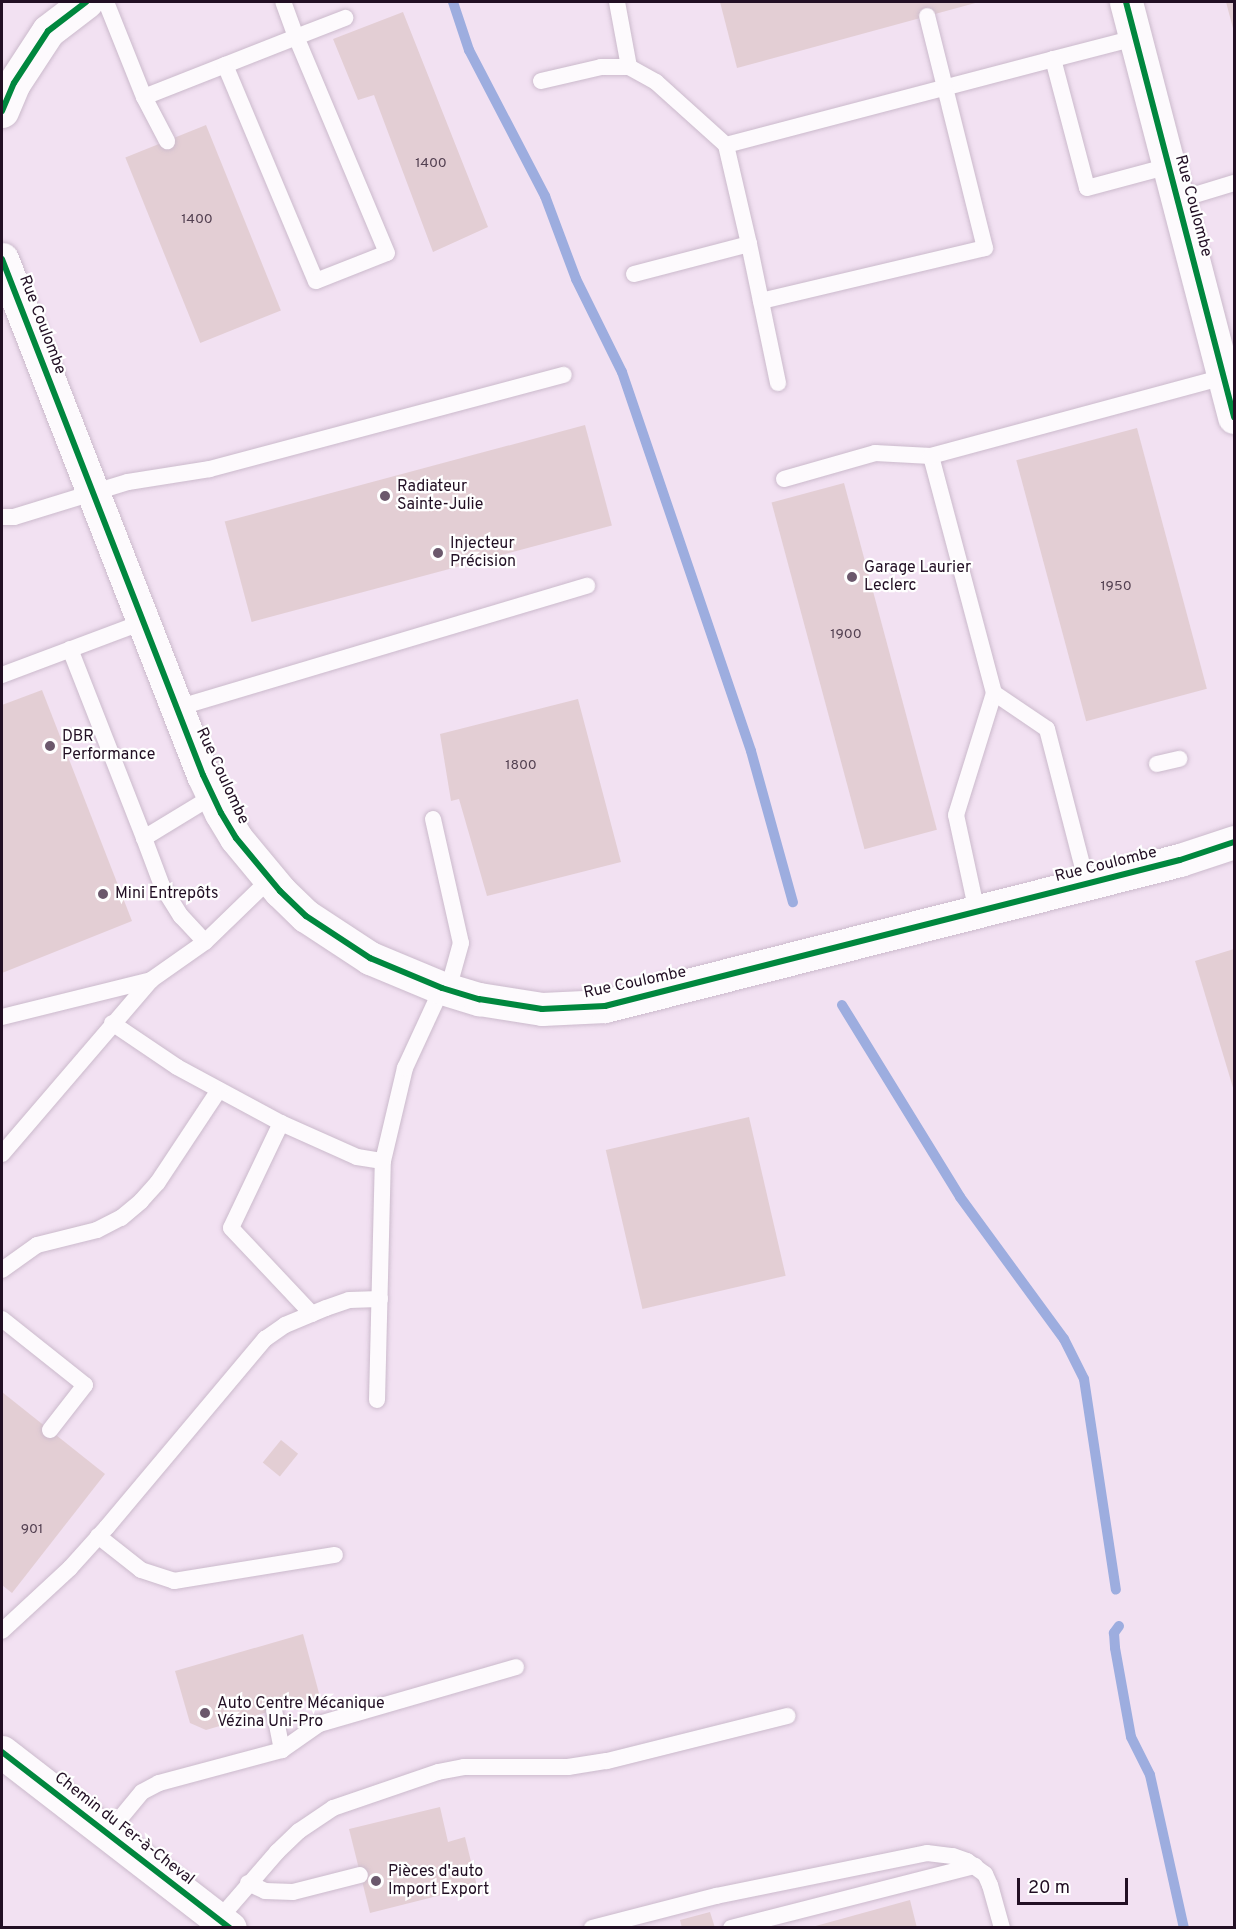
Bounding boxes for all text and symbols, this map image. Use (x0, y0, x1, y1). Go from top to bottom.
street label: Rue Coulombe (1170, 153, 1216, 259)
house number: 1400 (415, 156, 447, 172)
house number: 1400 (181, 212, 213, 228)
street label: Rue Coulombe (14, 273, 70, 377)
place label: Radiateur Sainte-Julie (397, 477, 483, 515)
marker: Radiateur Sainte-Julie (378, 489, 392, 503)
place label: Injecteur Précision (450, 534, 516, 572)
marker: Injecteur Précision (431, 546, 445, 560)
place label: Garage Laurier Leclerc (864, 558, 971, 596)
marker: Garage Laurier Leclerc (845, 570, 859, 584)
house number: 1950 (1100, 579, 1132, 595)
house number: 1900 (830, 627, 862, 643)
street label: Rue Coulombe (191, 725, 253, 827)
place label: DBR Performance (62, 727, 155, 765)
marker: DBR Performance (43, 739, 57, 753)
house number: 1800 (505, 758, 537, 774)
street label: Rue Coulombe (1053, 843, 1159, 887)
place label: Mini Entrepôts (115, 884, 219, 904)
marker: Mini Entrepôts (96, 887, 110, 901)
street label: Rue Coulombe (582, 963, 688, 1003)
house number: 901 (21, 1522, 43, 1538)
place label: Auto Centre Mécanique Vézina Uni-Pro (217, 1694, 385, 1732)
marker: Auto Centre Mécanique Vézina Uni-Pro (198, 1706, 212, 1720)
street label: Chemin du Fer-à-Cheval (50, 1768, 198, 1890)
place label: Pièces d'auto Import Export (388, 1862, 489, 1900)
scale bar (1020, 1866, 1131, 1904)
marker: Pièces d'auto Import Export (369, 1874, 383, 1888)
text: 20 m (1028, 1877, 1070, 1900)

